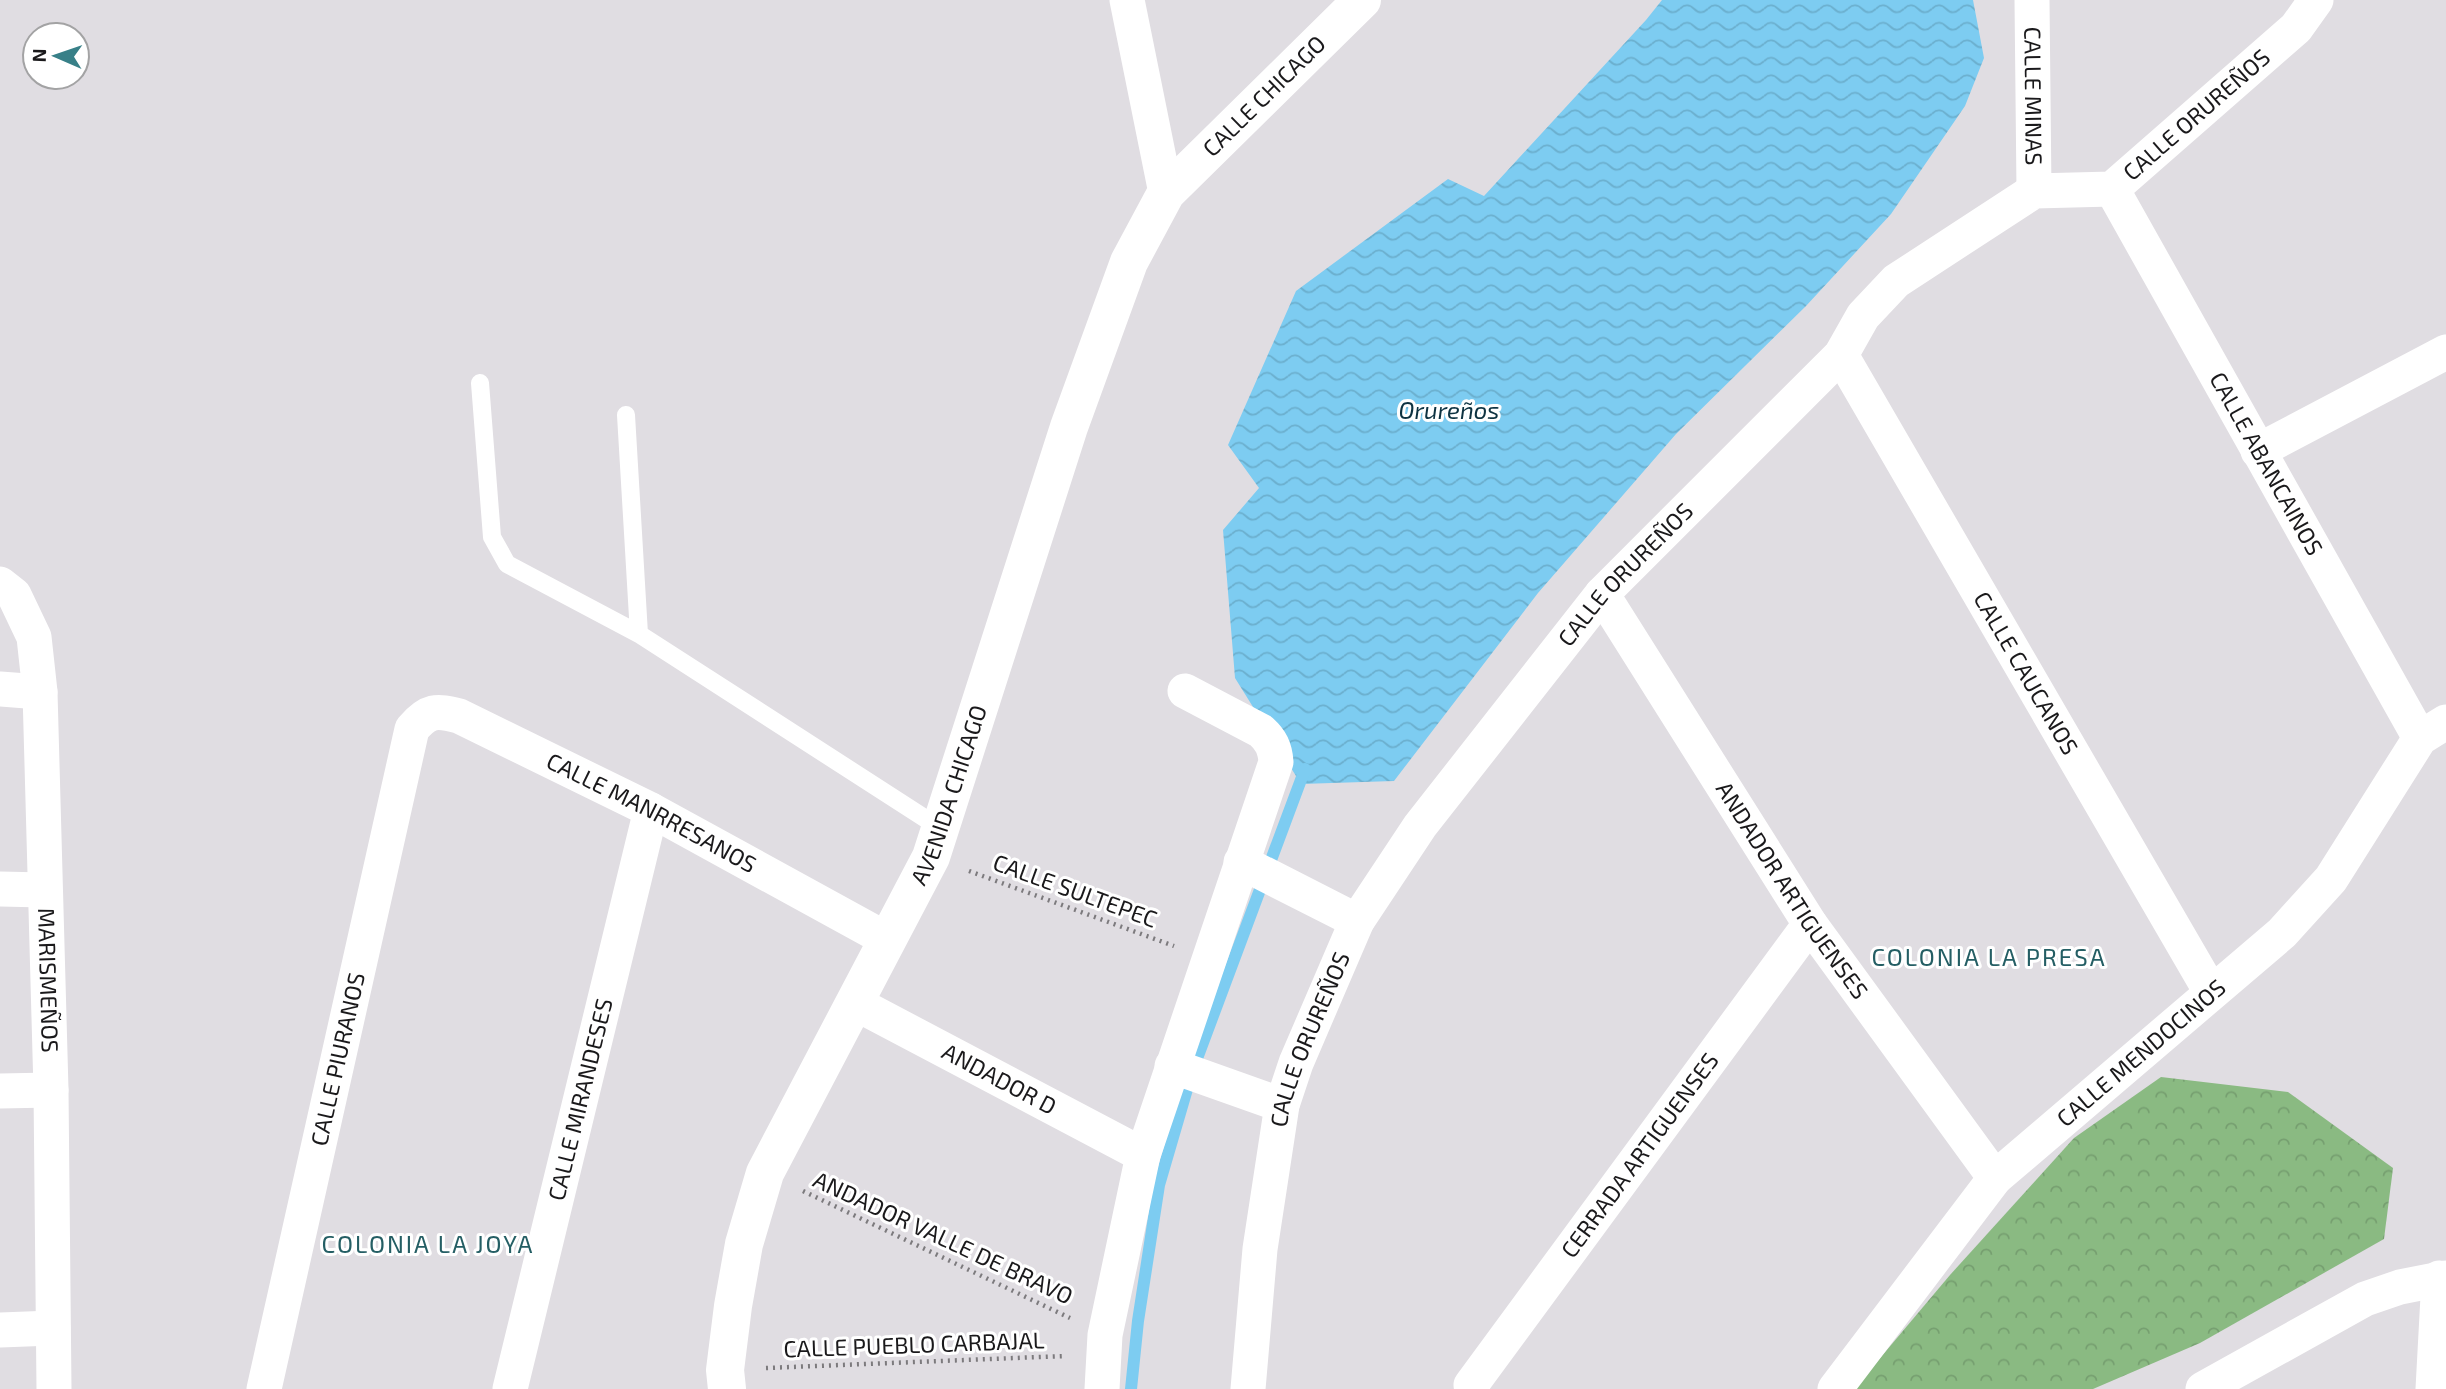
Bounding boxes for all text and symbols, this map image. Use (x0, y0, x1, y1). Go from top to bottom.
north arrow (21, 21, 91, 91)
street label: CALLE MINAS (2019, 26, 2049, 166)
street label: CALLE CHICAGO (1196, 29, 1331, 162)
street label: CALLE ORUREÑOS (2117, 43, 2275, 186)
text: N (27, 48, 50, 63)
street label: CALLE ABANCAINOS (2204, 367, 2330, 560)
water label: Orureños (1399, 395, 1499, 424)
street label: CALLE ORUREÑOS (1552, 496, 1698, 651)
street label: CALLE CAUCANOS (1968, 586, 2085, 759)
street label: AVENIDA CHICAGO (904, 701, 992, 889)
street label: CALLE MANRRESANOS (542, 746, 762, 878)
street label: ANDADOR ARTIGUENSES (1711, 776, 1875, 1004)
street label: CALLE SULTEPEC (990, 847, 1161, 933)
street label: MARISMEÑOS (33, 907, 65, 1053)
district label: COLONIA LA PRESA (1871, 942, 2107, 971)
street label: CALLE ORUREÑOS (1264, 947, 1355, 1129)
street label: CALLE PIURANOS (304, 970, 370, 1148)
street label: CALLE MENDOCINOS (2051, 973, 2231, 1132)
street label: CALLE MIRANDESES (541, 995, 618, 1203)
street label: ANDADOR D (938, 1037, 1062, 1120)
street label: CERRADA ARTIGUENSES (1554, 1047, 1724, 1263)
street label: ANDADOR VALLE DE BRAVO (809, 1165, 1078, 1310)
district label: COLONIA LA JOYA (321, 1229, 535, 1258)
street label: CALLE PUEBLO CARBAJAL (783, 1325, 1045, 1363)

